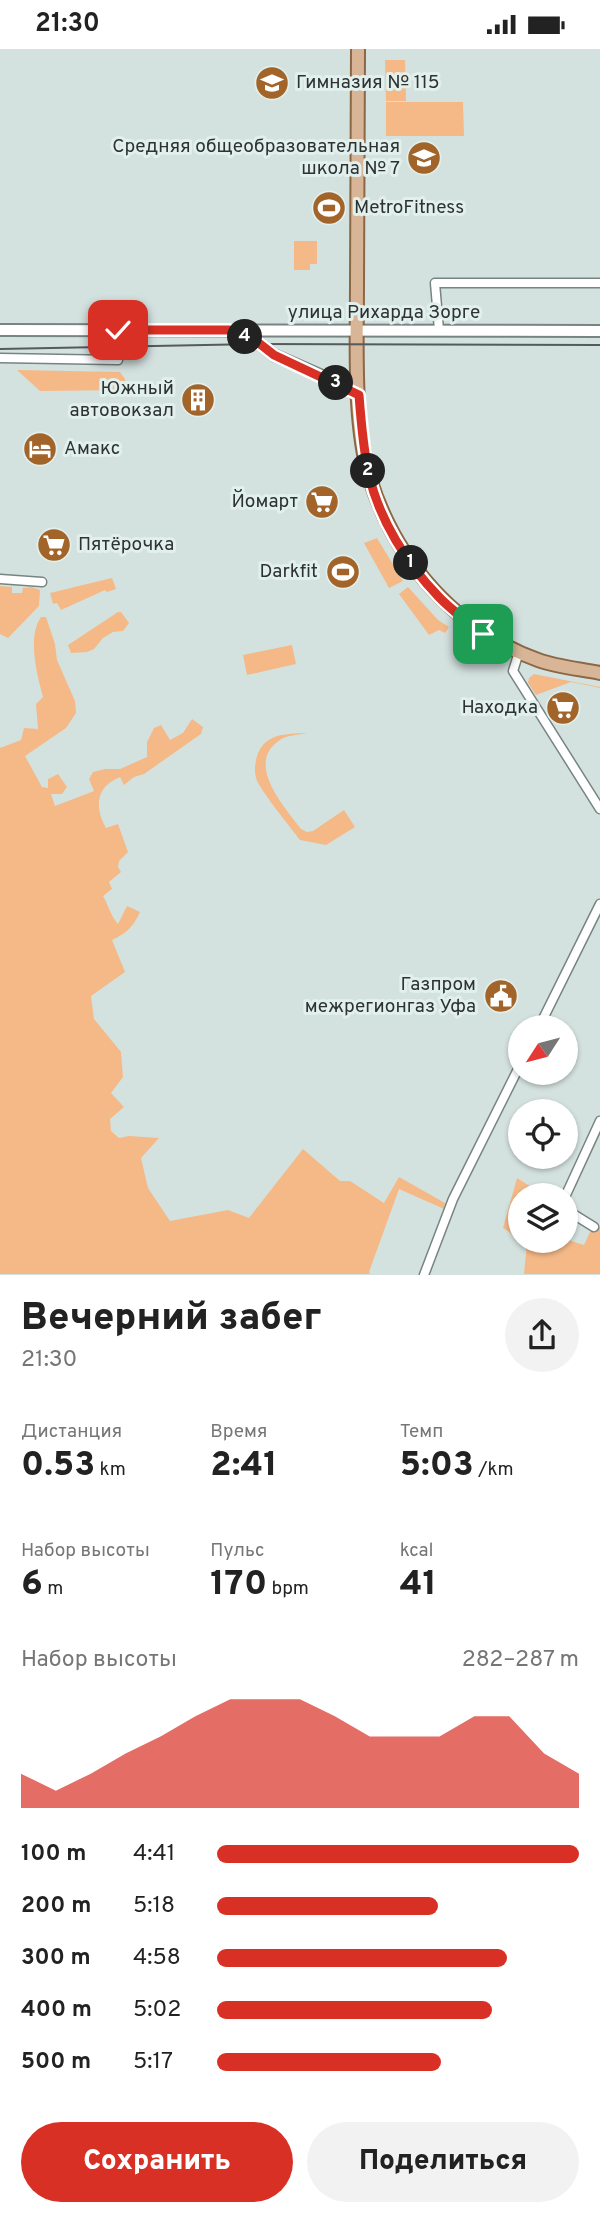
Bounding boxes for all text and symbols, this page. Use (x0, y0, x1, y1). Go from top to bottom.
text: 21:30 (35, 8, 100, 41)
school or university icon: Гимназия № 115 (253, 64, 291, 102)
place label: Гимназия № 115 (296, 71, 440, 95)
place label: Средняя общеобразовательная школа № 7 (112, 135, 400, 181)
school or university icon: Средняя общеобразовательная школа № 7 (405, 139, 443, 177)
sports icon: MetroFitness (310, 189, 348, 227)
place label: MetroFitness (354, 196, 464, 220)
pin (88, 300, 148, 360)
street label: улица Рихарда Зорге (288, 301, 480, 325)
icon: check (99, 311, 137, 349)
pin: 4 (228, 319, 262, 355)
text: 4 (238, 324, 251, 348)
pin: 3 (318, 365, 354, 401)
text: 3 (330, 370, 341, 394)
place label: Южный автовокзал (70, 377, 174, 423)
building icon: Южный автовокзал (179, 381, 217, 419)
hotel icon: Амакс (21, 430, 59, 468)
place label: Амакс (64, 437, 120, 461)
pin: 2 (350, 453, 386, 489)
text: 2 (362, 458, 373, 482)
supermarket icon: Йомарт (303, 483, 341, 521)
place label: Йомарт (231, 489, 298, 514)
supermarket icon: Пятёрочка (35, 526, 73, 564)
place label: Пятёрочка (78, 533, 174, 557)
pin: 1 (394, 545, 428, 581)
text: 1 (407, 550, 414, 574)
sports icon: Darkfit (324, 553, 362, 591)
place label: Darkfit (260, 560, 318, 584)
pin (453, 604, 513, 664)
icon: arrive (464, 615, 502, 653)
supermarket icon: Находка (544, 689, 582, 727)
place label: Находка (461, 696, 538, 720)
place label: Газпром межрегионгаз Уфа (305, 973, 476, 1019)
public building icon: Газпром межрегионгаз Уфа (482, 977, 520, 1015)
north arrow (508, 1015, 578, 1085)
map controls (508, 1015, 578, 1253)
button: locate (508, 1099, 578, 1169)
button: layers (508, 1183, 578, 1253)
text: Вечерний забег (21, 1295, 321, 1344)
button: share (505, 1298, 579, 1372)
text: 21:30 (21, 1346, 77, 1375)
text: Дистанция (21, 1420, 122, 1444)
text: Время (210, 1420, 267, 1444)
text: Темп (400, 1420, 443, 1444)
text: 0.53 (21, 1444, 95, 1488)
text: 2:41 (210, 1444, 278, 1488)
text: 5:03 (400, 1444, 474, 1488)
text: km (95, 1458, 126, 1482)
text: /km (474, 1458, 514, 1482)
text: Набор высоты (21, 1539, 150, 1563)
text: Пульс (210, 1539, 264, 1563)
text: kcal (400, 1539, 433, 1563)
text: 6 (21, 1563, 43, 1607)
text: 170 (210, 1563, 267, 1607)
text: 41 (400, 1563, 437, 1607)
text: m (43, 1577, 63, 1601)
text: bpm (267, 1577, 309, 1601)
text: Набор высоты (21, 1646, 177, 1675)
text: 282–287 m (462, 1646, 579, 1675)
text: 100 m (21, 1840, 86, 1869)
text: 4:41 (133, 1840, 175, 1869)
text: 200 m (21, 1892, 91, 1921)
text: 5:18 (133, 1892, 175, 1921)
text: 300 m (21, 1944, 91, 1973)
text: 4:58 (133, 1944, 181, 1973)
text: 400 m (21, 1996, 92, 2025)
text: 5:02 (133, 1996, 181, 2025)
text: 500 m (21, 2048, 91, 2077)
text: 5:17 (133, 2048, 173, 2077)
button: Сохранить (21, 2122, 293, 2202)
button: Поделиться (307, 2122, 579, 2202)

